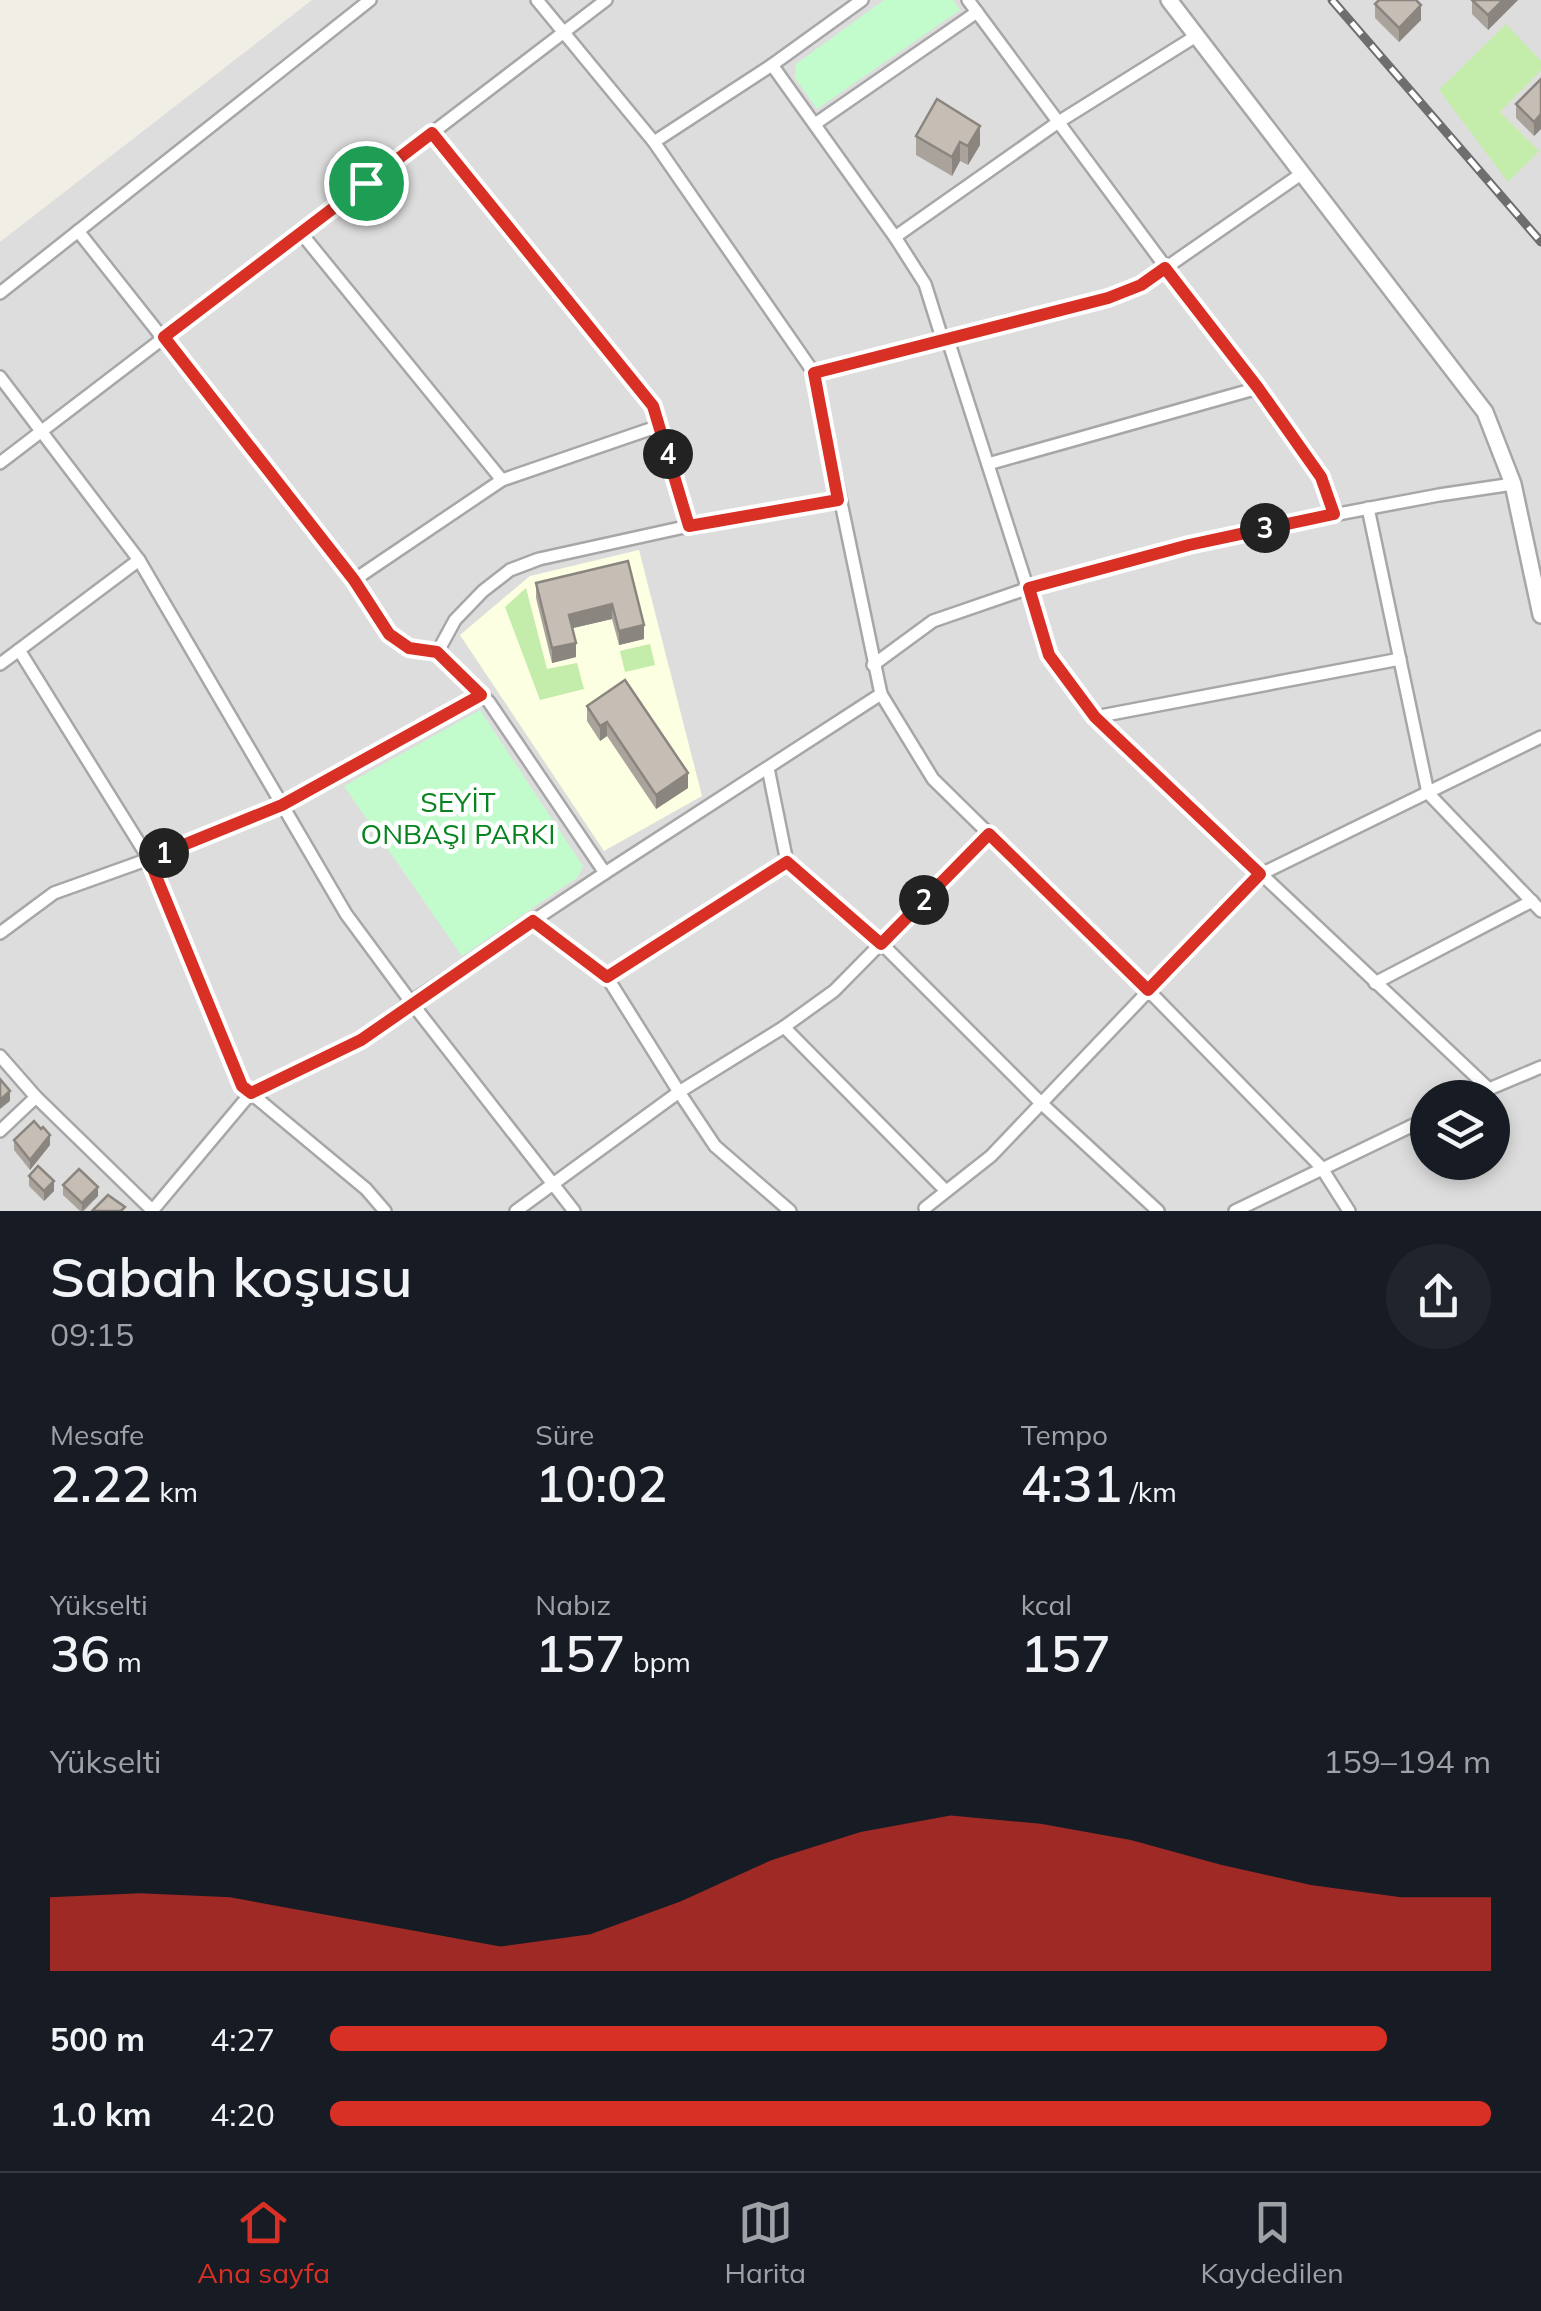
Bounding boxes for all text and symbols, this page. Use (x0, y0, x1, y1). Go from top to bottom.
pin (324, 141, 409, 226)
icon: arrive (339, 156, 394, 211)
pin: 4 (643, 429, 693, 479)
text: 4 (660, 436, 676, 471)
pin: 3 (1240, 503, 1290, 553)
text: 3 (1257, 510, 1273, 545)
park label: SEYİT ONBAŞI PARKI (361, 784, 555, 851)
pin: 1 (139, 828, 189, 878)
text: 1 (156, 835, 172, 870)
pin: 2 (899, 875, 949, 925)
text: 2 (916, 882, 932, 917)
map controls (1410, 1080, 1510, 1180)
button: layers (1410, 1080, 1510, 1180)
text: Sabah koşusu (50, 1242, 412, 1311)
button: share (1386, 1244, 1491, 1349)
text: 09:15 (50, 1314, 134, 1354)
text: Mesafe (50, 1417, 144, 1452)
text: Süre (535, 1417, 594, 1452)
text: Tempo (1021, 1417, 1108, 1452)
text: 2.22 (50, 1452, 152, 1515)
text: 10:02 (535, 1452, 667, 1515)
text: 4:31 (1021, 1452, 1123, 1515)
text: km (152, 1474, 198, 1509)
text: /km (1123, 1474, 1177, 1509)
text: Yükselti (50, 1587, 148, 1622)
text: Nabız (535, 1587, 611, 1622)
text: kcal (1021, 1587, 1072, 1622)
text: 36 (50, 1622, 110, 1685)
text: 157 (535, 1622, 625, 1685)
text: 157 (1021, 1622, 1111, 1685)
text: m (110, 1644, 142, 1679)
text: bpm (625, 1644, 691, 1679)
text: Yükselti (50, 1741, 161, 1781)
text: 159–194 m (1323, 1741, 1491, 1781)
text: 500 m (50, 2019, 145, 2059)
text: 4:27 (210, 2019, 275, 2059)
text: 1.0 km (50, 2094, 152, 2134)
text: 4:20 (210, 2094, 275, 2134)
tab: Ana sayfa (197, 2195, 330, 2290)
tab: Harita (724, 2195, 806, 2290)
tab: Kaydedilen (1201, 2195, 1344, 2290)

